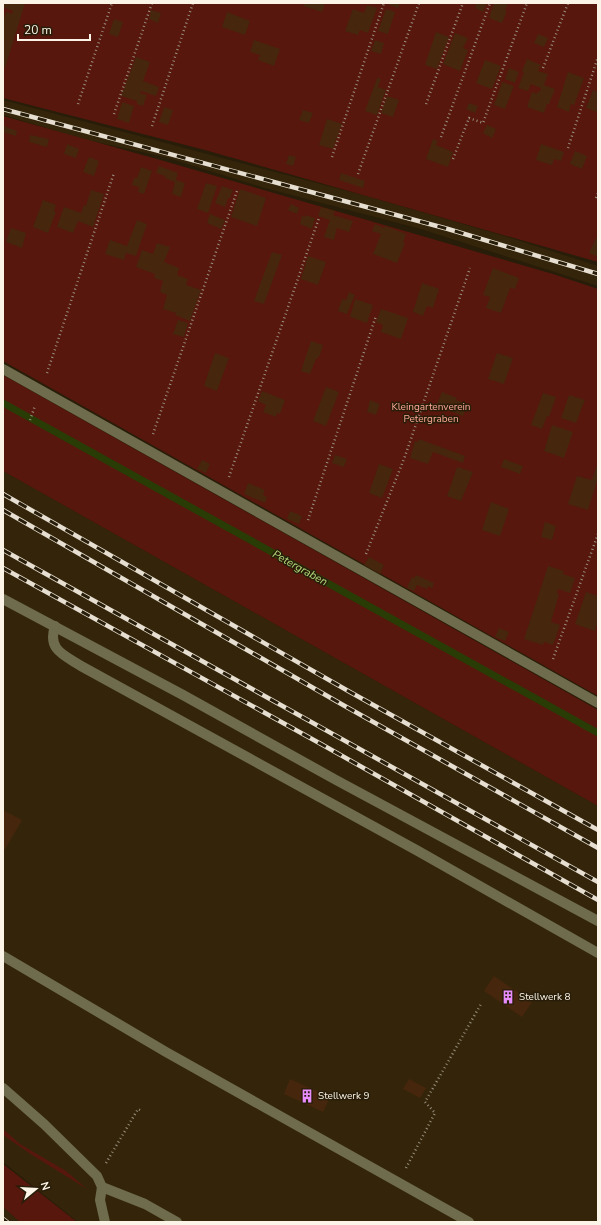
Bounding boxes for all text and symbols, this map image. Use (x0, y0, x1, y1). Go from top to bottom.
scale bar (18, 16, 90, 42)
text: 20 m (24, 22, 52, 38)
park label: Kleingartenverein Petergraben (391, 400, 471, 426)
water label: Petergraben (270, 547, 330, 589)
building icon: Stellwerk 8 (500, 989, 516, 1005)
place label: Stellwerk 8 (519, 990, 571, 1004)
building icon: Stellwerk 9 (299, 1088, 315, 1104)
place label: Stellwerk 9 (318, 1089, 370, 1103)
north arrow (16, 1169, 56, 1209)
text: N (37, 1180, 53, 1192)

